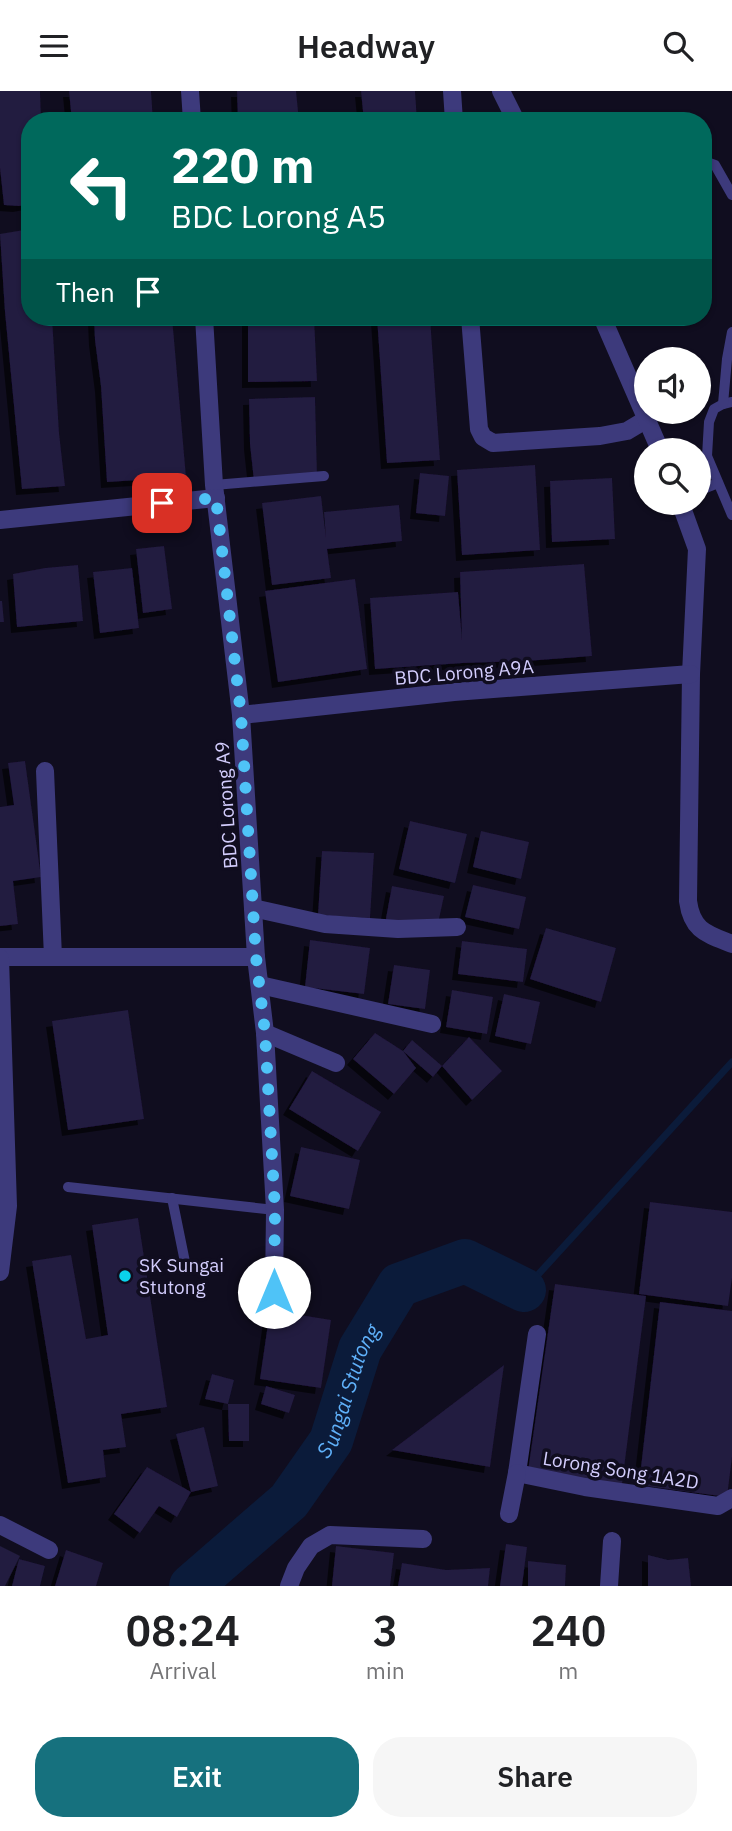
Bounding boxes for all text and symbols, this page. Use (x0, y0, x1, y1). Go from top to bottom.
text: Headway (297, 25, 435, 67)
icon: menu (35, 27, 73, 65)
icon: search (659, 27, 697, 65)
text: 220 m (171, 133, 315, 196)
icon: left (56, 140, 147, 231)
text: BDC Lorong A5 (171, 195, 386, 237)
icon: arrive (129, 273, 167, 311)
text: Then (56, 275, 115, 309)
map controls (634, 347, 711, 515)
button: sound (634, 347, 711, 424)
button: search (634, 438, 711, 515)
pin (132, 473, 192, 533)
icon: arrive (143, 484, 181, 522)
street label: BDC Lorong A9A (393, 654, 535, 690)
street label: BDC Lorong A9 (210, 740, 242, 870)
place label: SK Sungai Stutong (139, 1253, 224, 1299)
position arrow (237, 1255, 311, 1329)
marker: SK Sungai Stutong (117, 1268, 133, 1284)
water label: Sungai Stutong (310, 1318, 387, 1463)
street label: Lorong Song 1A2D (541, 1446, 701, 1494)
text: 08:24 (126, 1603, 240, 1658)
text: 3 (373, 1603, 398, 1658)
text: 240 (531, 1603, 606, 1658)
text: Arrival (149, 1655, 216, 1685)
text: min (366, 1655, 405, 1685)
text: m (558, 1655, 578, 1685)
button: Exit (35, 1737, 359, 1817)
button: Share (373, 1737, 697, 1817)

